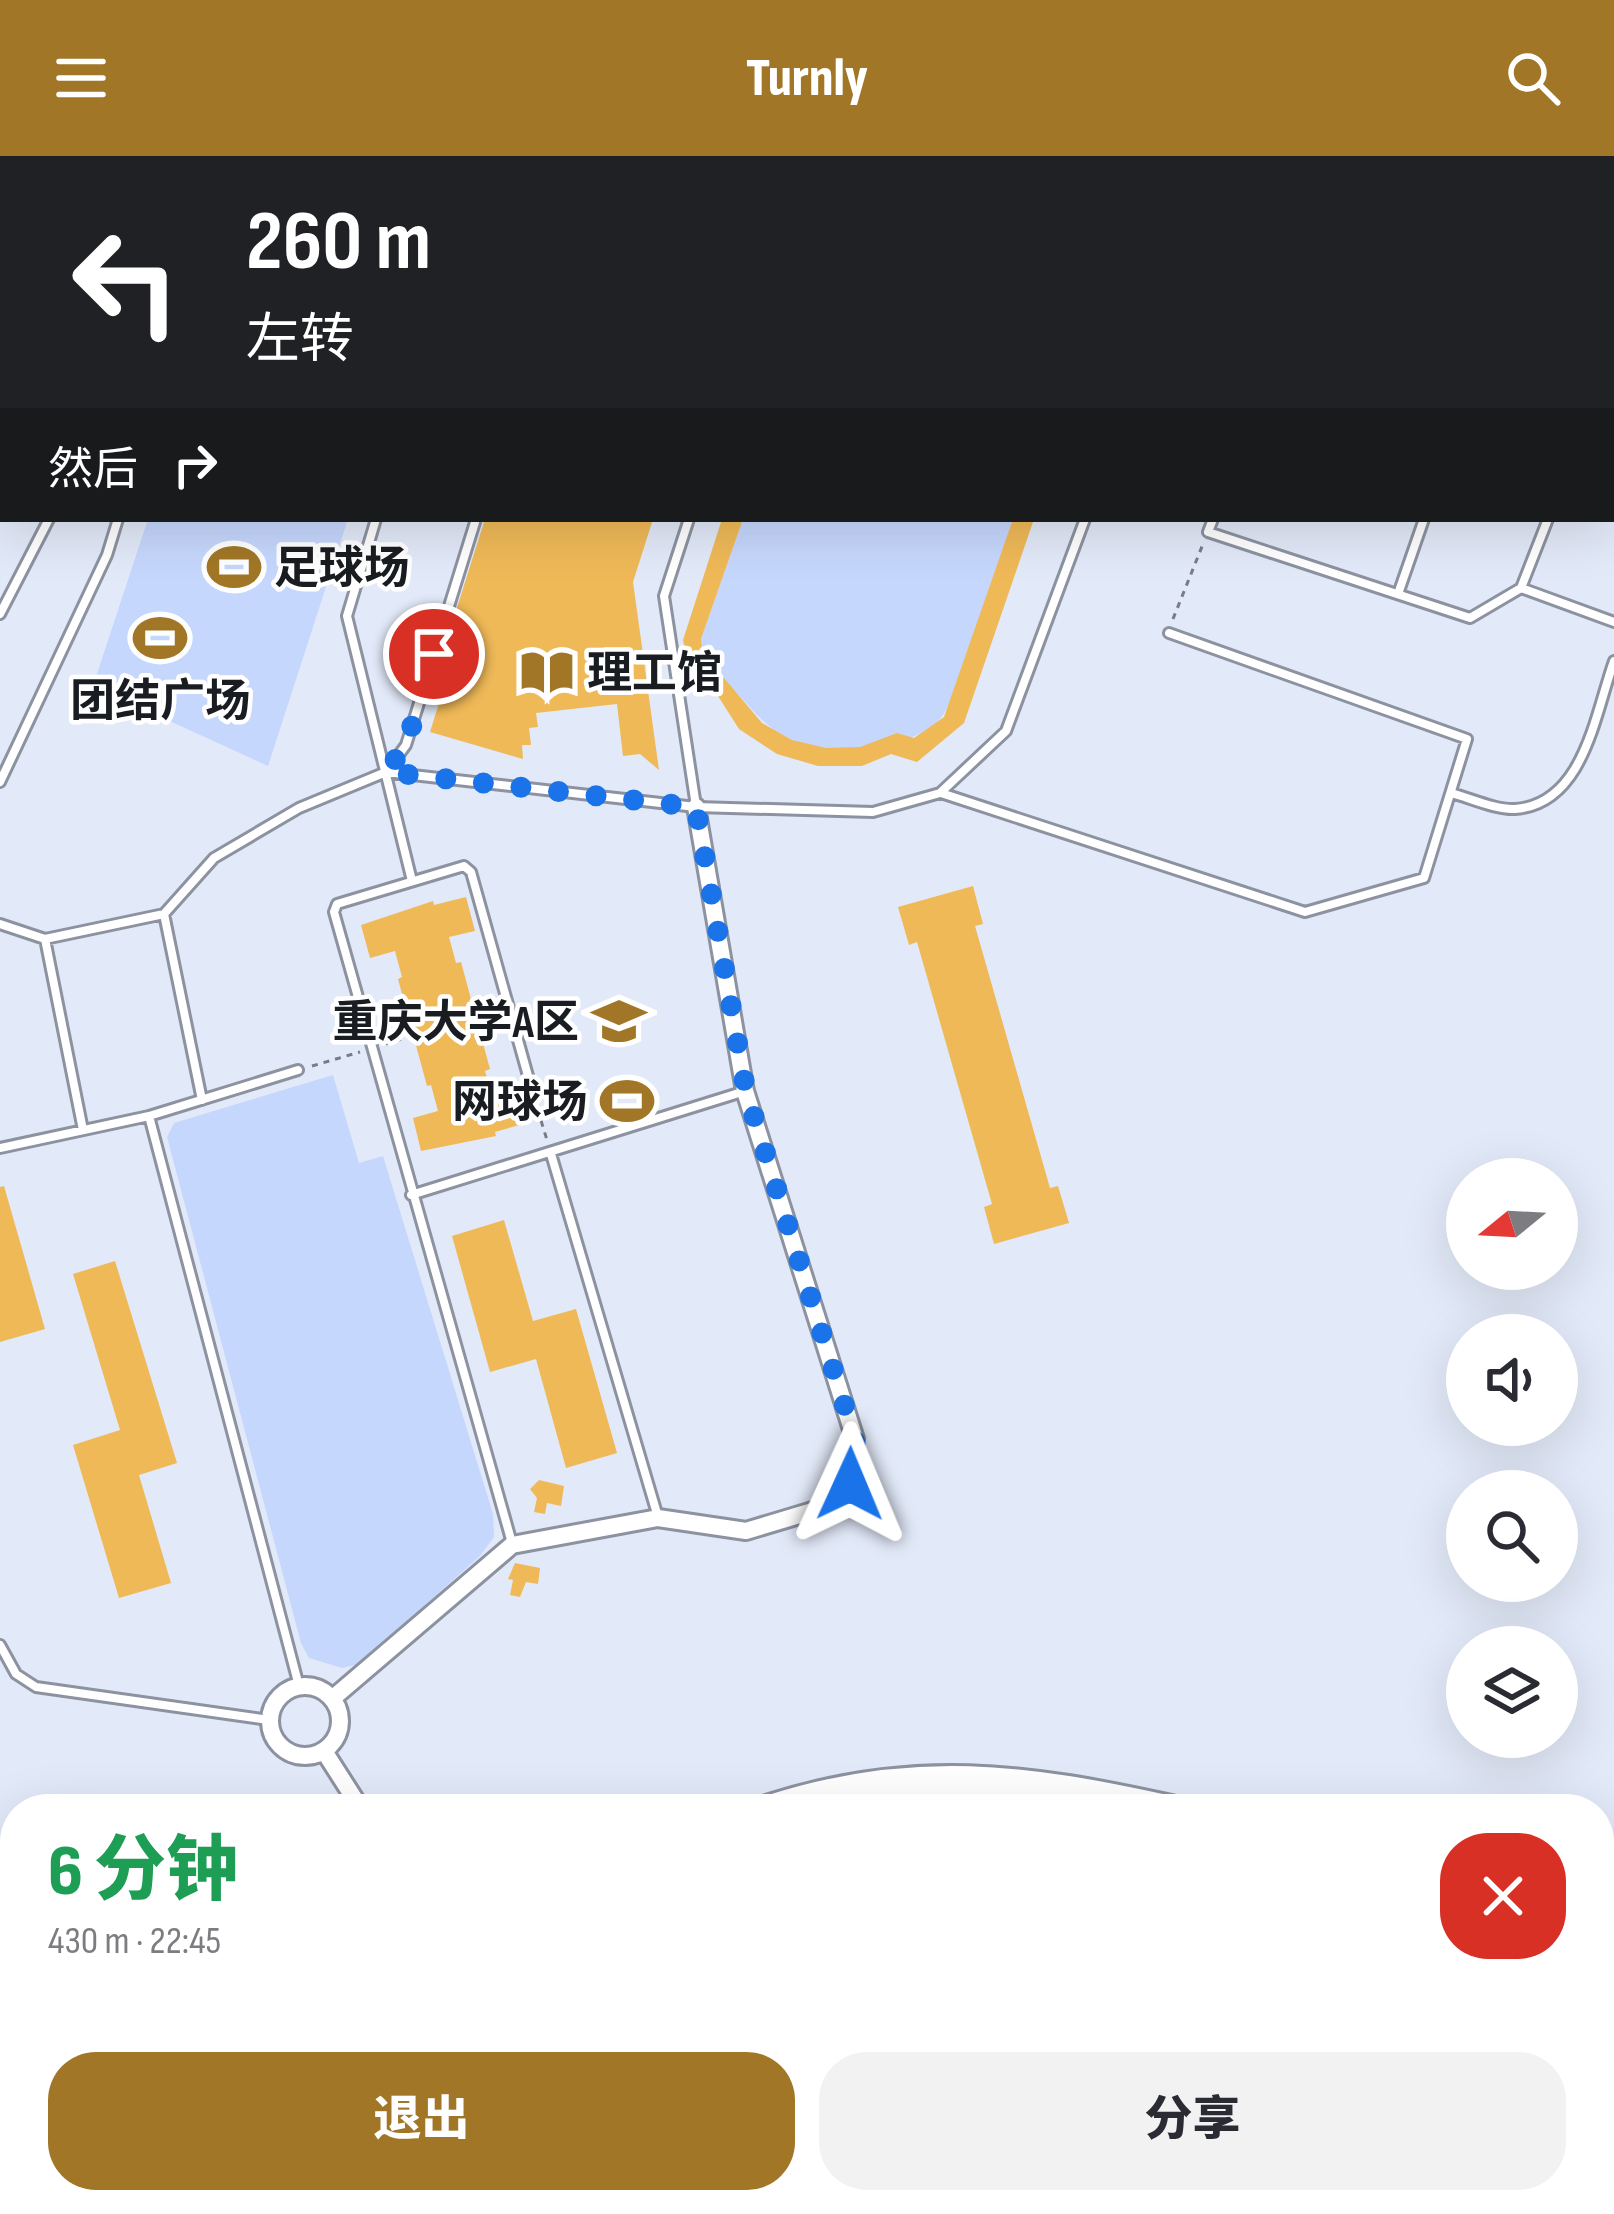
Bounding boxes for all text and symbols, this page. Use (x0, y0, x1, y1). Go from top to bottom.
icon: menu (48, 45, 114, 111)
icon: search (1500, 45, 1566, 111)
text: Turnly (746, 46, 868, 111)
text: 260 m (246, 192, 431, 293)
icon: left (48, 204, 204, 360)
text: 左转 (246, 308, 354, 373)
icon: right (162, 432, 228, 498)
text: 然后 (48, 443, 138, 498)
sports icon: 足球场 (205, 538, 263, 596)
place label: 足球场 (274, 542, 409, 597)
pin (383, 603, 485, 705)
sports icon: 团结广场 (131, 609, 189, 667)
icon: arrive (401, 621, 467, 687)
library icon: 理工馆 (518, 643, 576, 701)
place label: 理工馆 (587, 647, 722, 702)
place label: 团结广场 (70, 675, 250, 730)
school or university icon: 重庆大学A区 (590, 992, 648, 1050)
place label: 重庆大学A区 (333, 996, 579, 1051)
sports icon: 网球场 (598, 1072, 656, 1130)
place label: 网球场 (452, 1076, 587, 1131)
north arrow (1446, 1158, 1578, 1290)
map controls (1446, 1158, 1578, 1758)
button: sound (1446, 1314, 1578, 1446)
position arrow (787, 1421, 913, 1547)
button: search (1446, 1470, 1578, 1602)
button: layers (1446, 1626, 1578, 1758)
text: 6 分钟 (48, 1829, 238, 1916)
button: close (1440, 1833, 1566, 1959)
text: 430 m · 22:45 (48, 1918, 221, 1965)
button: 退出 (48, 2052, 795, 2190)
button: 分享 (819, 2052, 1566, 2190)

